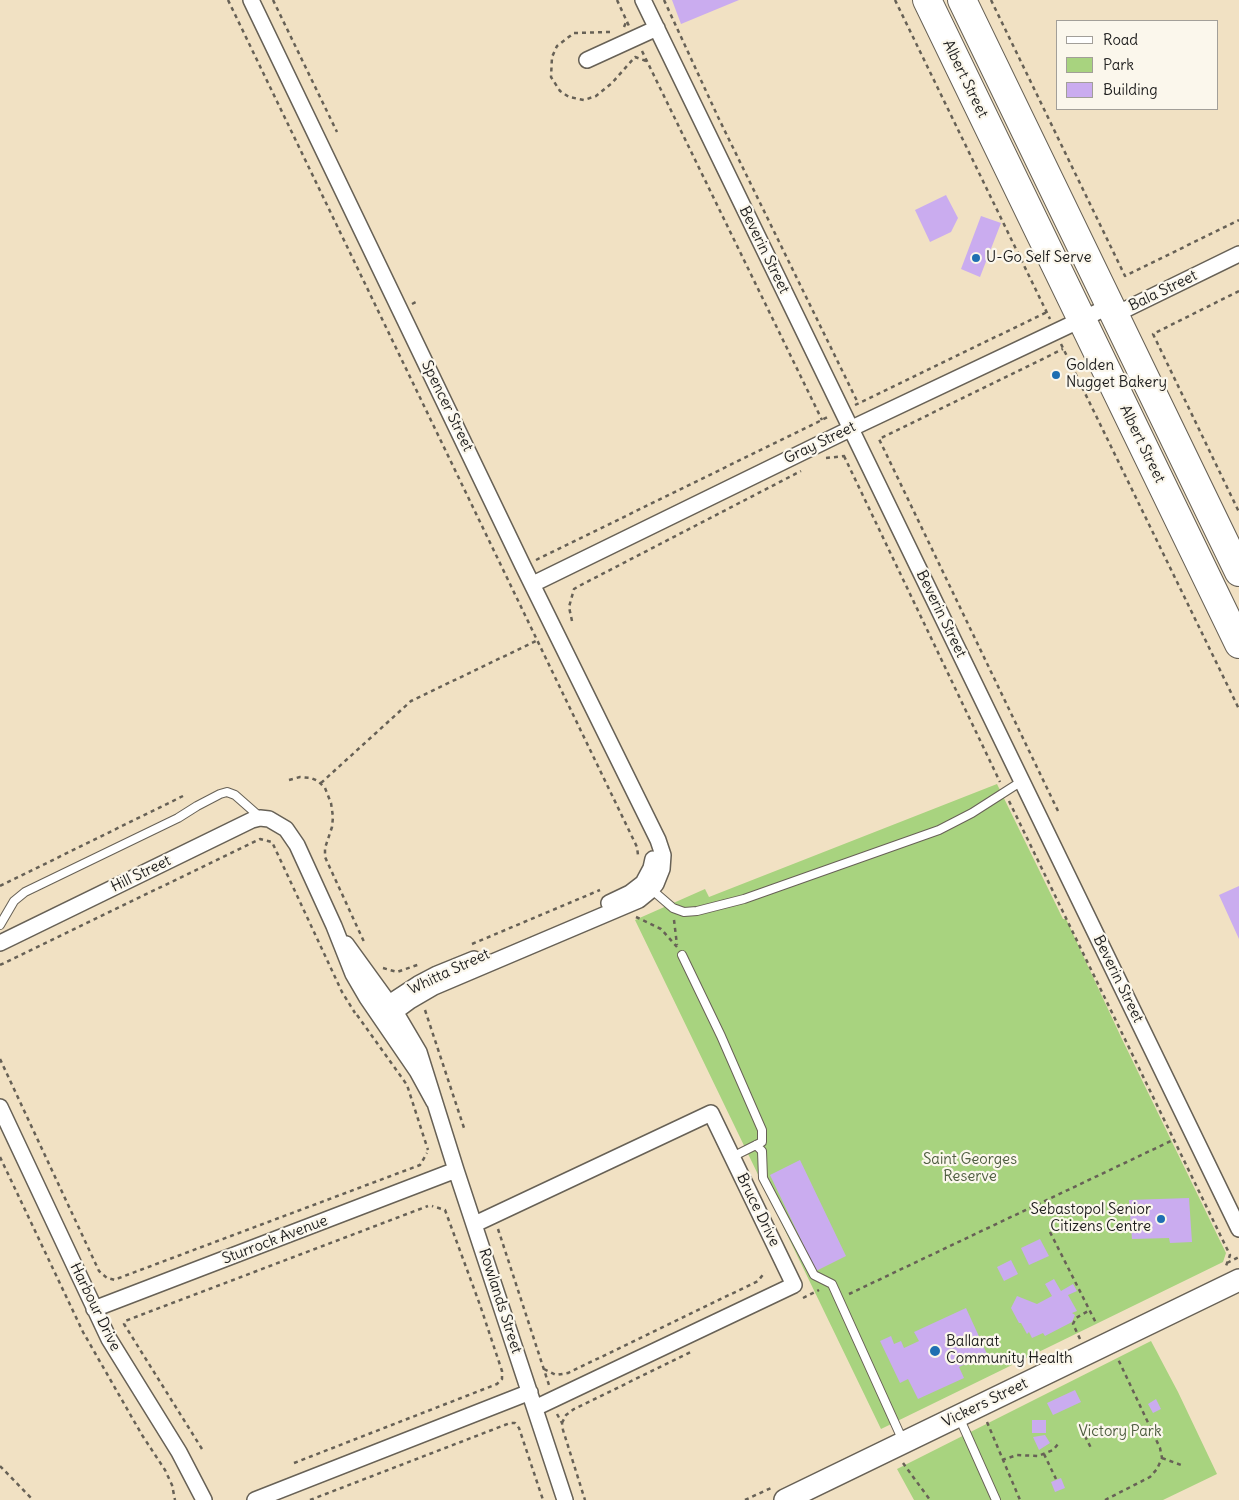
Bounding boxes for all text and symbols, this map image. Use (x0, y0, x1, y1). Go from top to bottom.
legend (1056, 20, 1219, 110)
text: Road (1103, 30, 1138, 49)
street label: Albert Street (938, 37, 992, 121)
text: Park (1103, 55, 1134, 74)
text: Building (1103, 80, 1158, 99)
street label: Beverin Street (735, 203, 793, 297)
place label: U-Go Self Serve (986, 249, 1092, 267)
marker: U-Go Self Serve (970, 252, 982, 264)
street label: Bala Street (1126, 267, 1200, 315)
place label: Golden Nugget Bakery (1066, 357, 1167, 392)
street label: Spencer Street (417, 358, 477, 454)
marker: Golden Nugget Bakery (1050, 369, 1062, 381)
street label: Albert Street (1115, 402, 1169, 486)
street label: Gray Street (781, 418, 859, 468)
street label: Beverin Street (912, 567, 970, 661)
street label: Hill Street (108, 852, 174, 896)
street label: Beverin Street (1089, 932, 1147, 1026)
street label: Whitta Street (405, 945, 493, 999)
park label: Saint Georges Reserve (923, 1151, 1017, 1186)
street label: Bruce Drive (733, 1170, 783, 1250)
place label: Sebastopol Senior Citizens Centre (1030, 1201, 1151, 1236)
street label: Sturrock Avenue (220, 1212, 330, 1268)
marker: Sebastopol Senior Citizens Centre (1155, 1213, 1167, 1225)
street label: Rowlands Street (475, 1246, 525, 1356)
street label: Harbour Drive (66, 1260, 124, 1354)
place label: Ballarat Community Health (946, 1333, 1073, 1368)
marker: Ballarat Community Health (928, 1344, 942, 1358)
street label: Vickers Street (939, 1375, 1031, 1431)
park label: Victory Park (1078, 1423, 1162, 1441)

